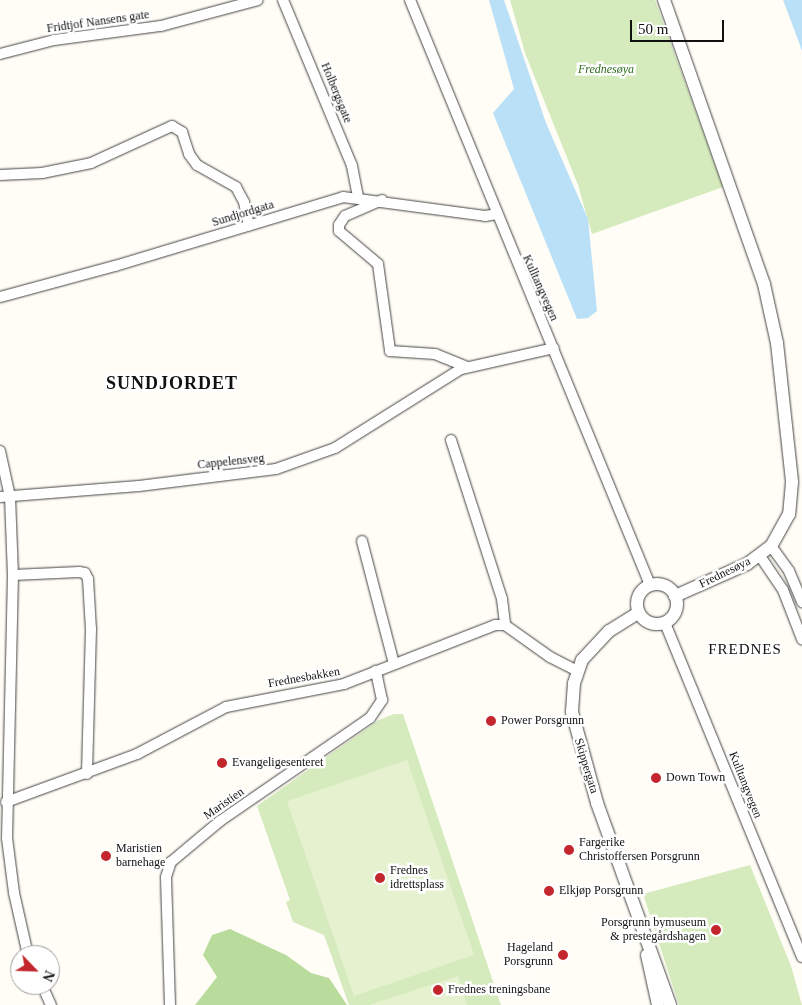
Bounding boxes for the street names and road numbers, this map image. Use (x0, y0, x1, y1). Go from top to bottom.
street label: Fridtjof Nansens gate (46, 8, 150, 36)
street label: Holbergsgate (317, 61, 355, 125)
street label: Sundjordgata (210, 198, 276, 230)
street label: Kulltangvegen (519, 253, 561, 323)
street label: Cappelensveg (197, 451, 265, 473)
street label: Frednesøya (697, 554, 753, 592)
street label: Frednesbakken (267, 665, 341, 691)
street label: Skippergata (571, 737, 601, 795)
street label: Kulltangvegen (725, 750, 765, 820)
street label: Maristien (201, 785, 247, 823)

